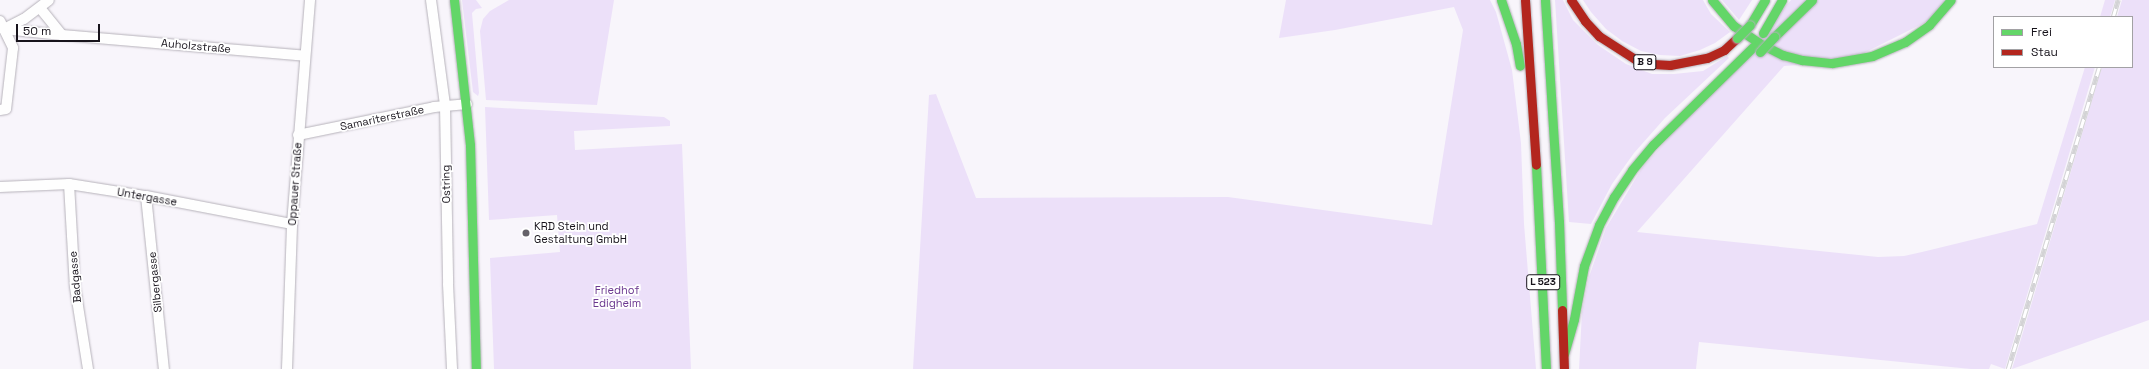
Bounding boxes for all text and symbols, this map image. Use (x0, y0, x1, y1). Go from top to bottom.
scale bar (18, 16, 102, 42)
legend (1993, 16, 2133, 68)
text: 50 m (23, 23, 51, 39)
text: Frei (2031, 24, 2052, 40)
street label: Auholzstraße (161, 36, 231, 56)
text: Stau (2031, 44, 2058, 60)
road number: B 9 (1633, 54, 1657, 70)
street label: Samariterstraße (339, 103, 425, 133)
street label: Oppauer Straße (286, 142, 304, 226)
street label: Ostring (439, 165, 453, 203)
street label: Untergasse (116, 185, 178, 209)
place label: KRD Stein und Gestaltung GmbH (534, 220, 627, 246)
marker: KRD Stein und Gestaltung GmbH (521, 228, 531, 238)
street label: Badgasse (66, 251, 84, 303)
street label: Silbergasse (145, 251, 165, 313)
road number: L 523 (1526, 274, 1560, 290)
park label: Friedhof Edigheim (593, 284, 641, 310)

